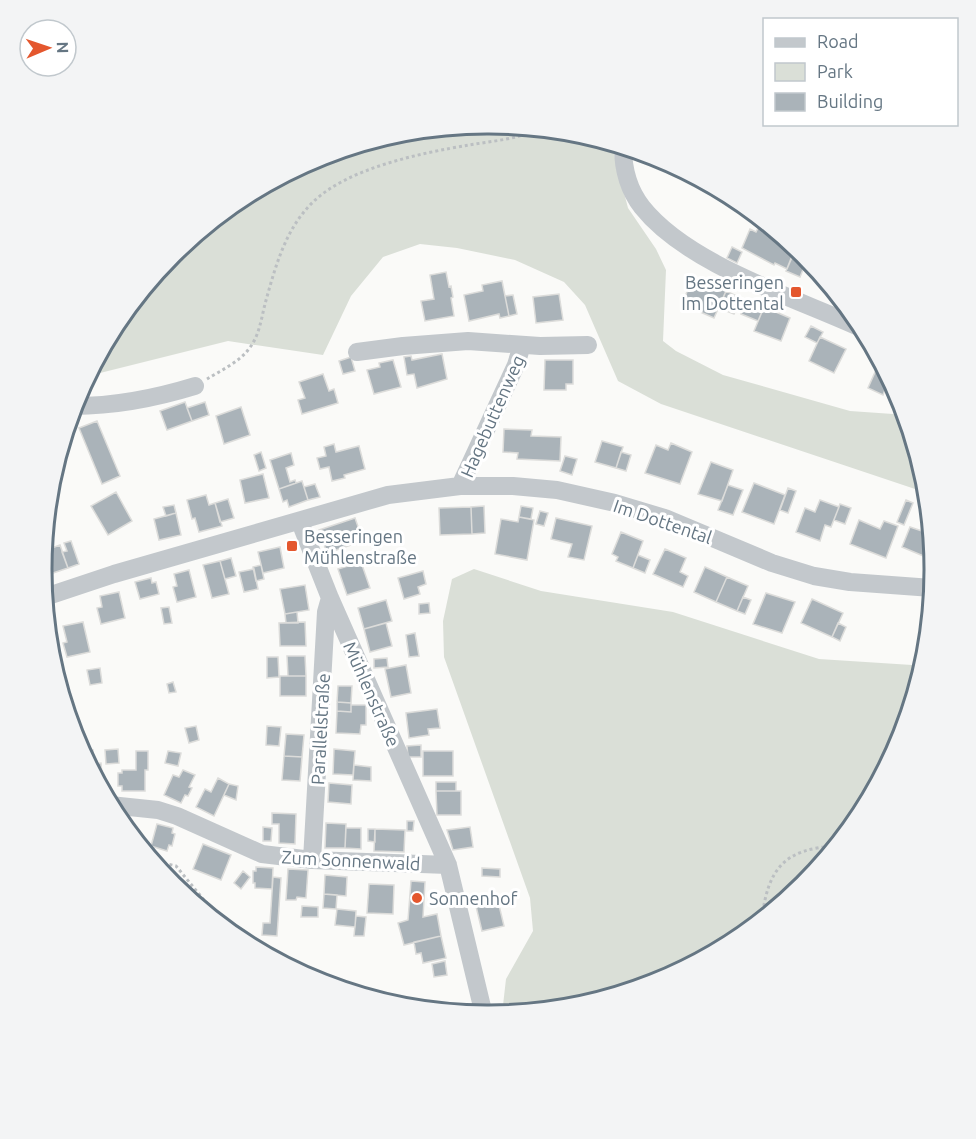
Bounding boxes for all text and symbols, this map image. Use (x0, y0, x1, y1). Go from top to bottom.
north arrow (18, 18, 78, 78)
legend (763, 18, 958, 126)
text: Road (817, 31, 859, 51)
text: N (54, 41, 72, 54)
text: Park (817, 61, 853, 81)
text: Building (817, 91, 883, 111)
place label: Besseringen Im Dottental (681, 272, 784, 313)
marker: Besseringen Im Dottental (789, 285, 803, 299)
street label: Hagebuttenweg (456, 352, 528, 480)
street label: Im Dottental (611, 495, 715, 547)
place label: Besseringen Mühlenstraße (304, 526, 417, 567)
marker: Besseringen Mühlenstraße (285, 539, 299, 553)
street label: Mühlenstraße (340, 638, 404, 750)
street label: Parallelstraße (307, 673, 333, 785)
street label: Zum Sonnenwald (281, 846, 421, 874)
place label: Sonnenhof (429, 888, 518, 908)
marker: Sonnenhof (410, 891, 424, 905)

